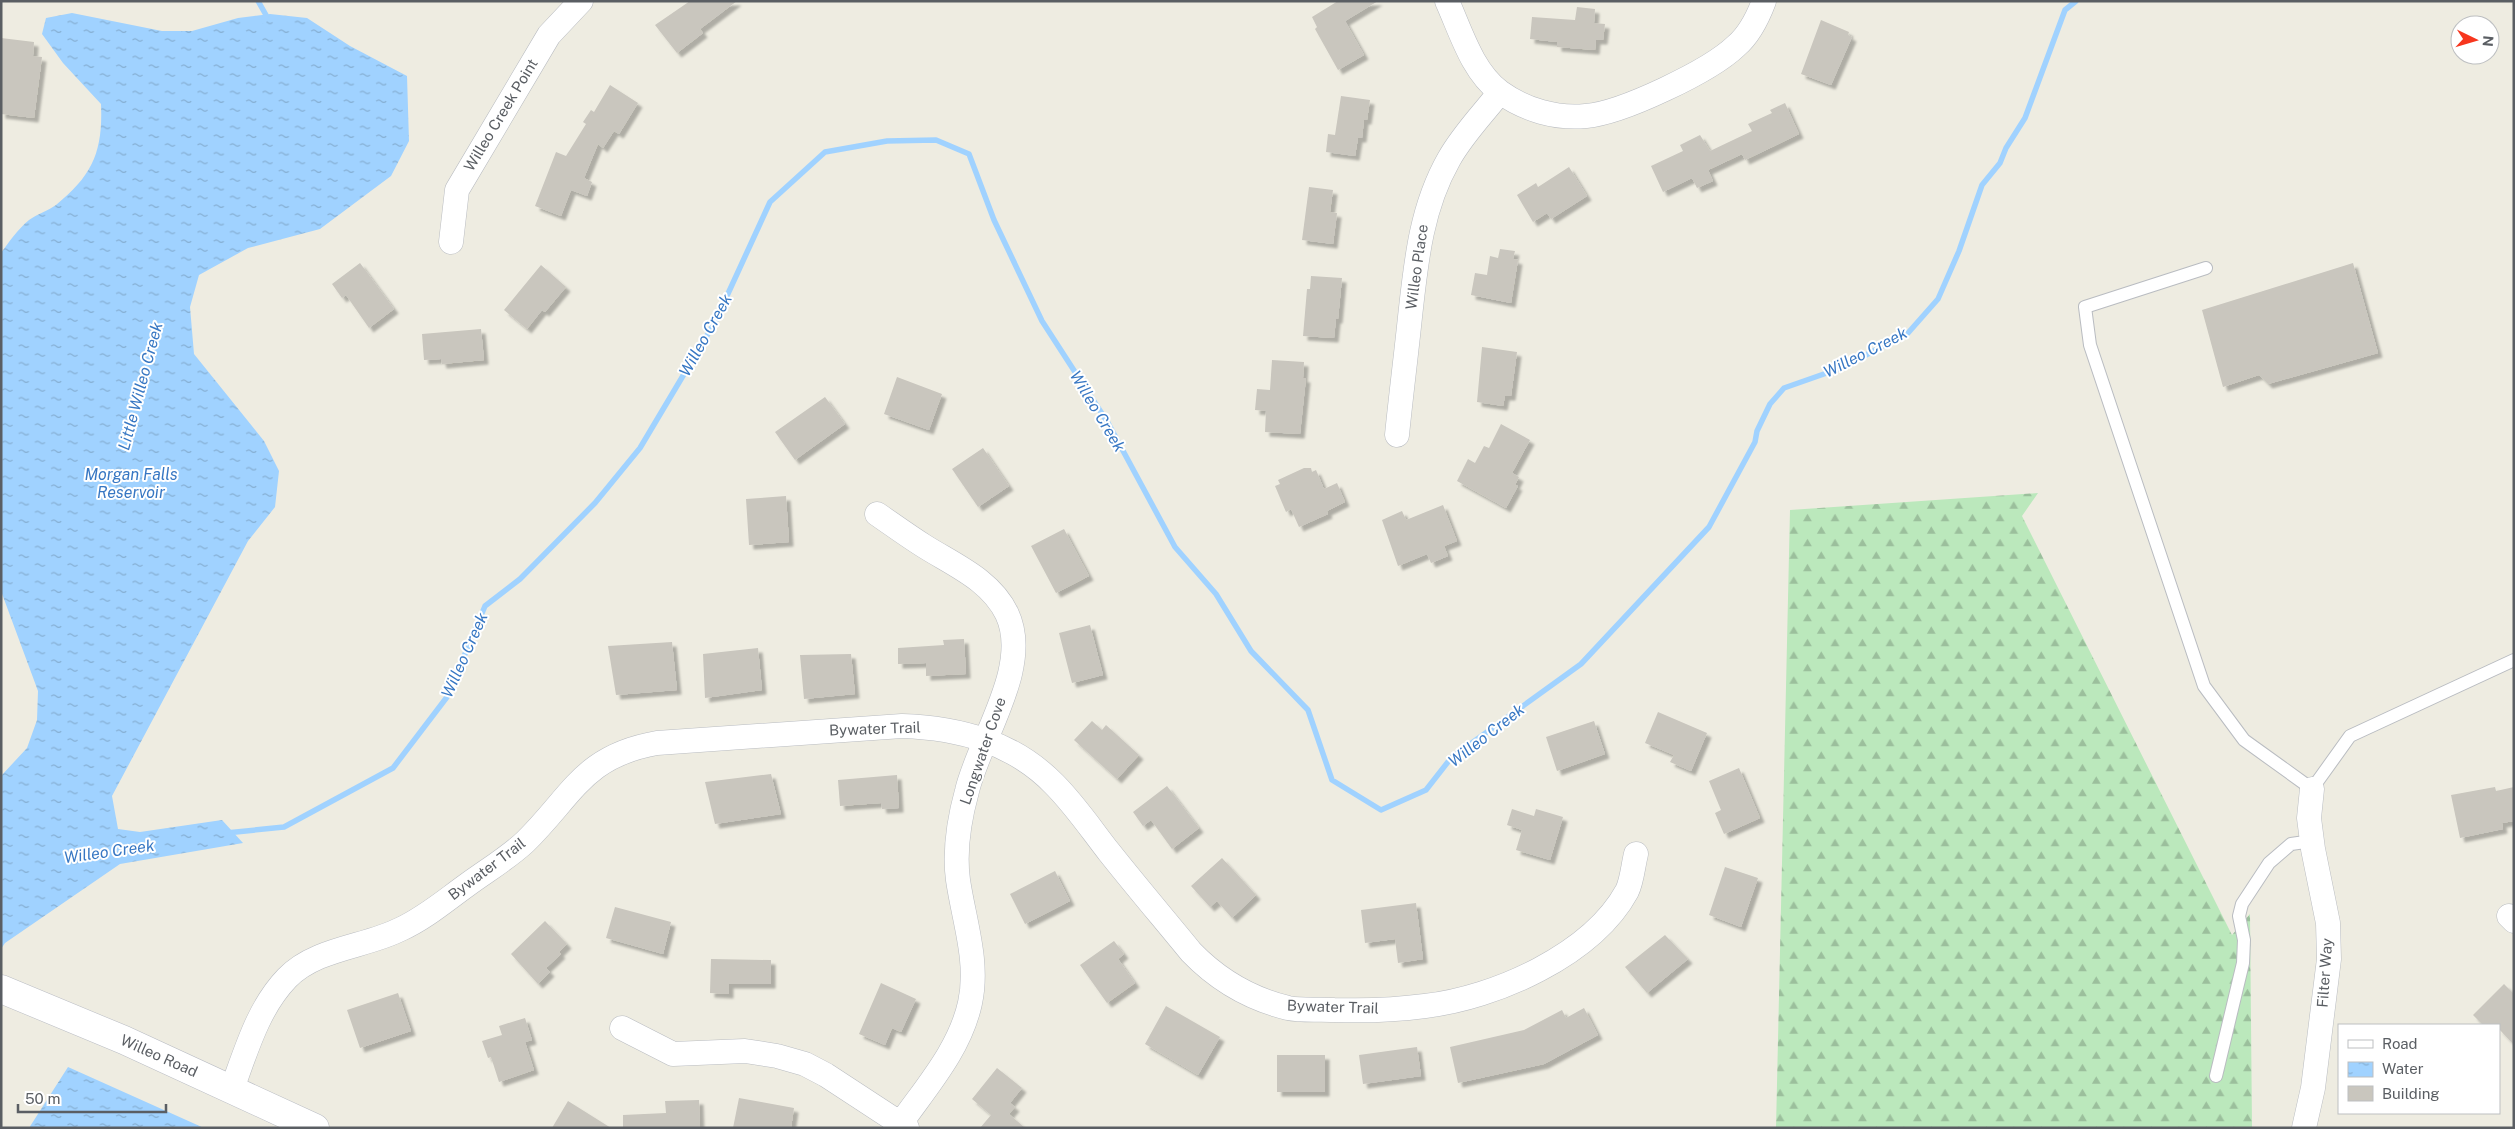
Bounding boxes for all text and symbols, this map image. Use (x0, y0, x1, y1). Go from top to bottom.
north arrow (2450, 15, 2500, 65)
text: N (2480, 35, 2496, 47)
street label: Willeo Creek Point (460, 55, 541, 174)
street label: Willeo Place (1402, 223, 1431, 311)
water label: Willeo Creek (675, 290, 736, 380)
water label: Little Willeo Creek (114, 320, 167, 452)
water label: Willeo Creek (1820, 323, 1910, 382)
water label: Willeo Creek (1066, 367, 1129, 456)
water label: Morgan Falls Reservoir (85, 465, 178, 502)
water label: Willeo Creek (437, 609, 492, 701)
street label: Longwater Cove (956, 695, 1009, 807)
water label: Willeo Creek (1445, 700, 1528, 771)
street label: Bywater Trail (829, 718, 921, 739)
street label: Bywater Trail (445, 834, 529, 903)
water label: Willeo Creek (63, 836, 156, 867)
street label: Filter Way (2314, 938, 2335, 1008)
street label: Bywater Trail (1287, 996, 1379, 1017)
legend (2338, 1024, 2500, 1114)
street label: Willeo Road (118, 1031, 200, 1080)
text: Road (2382, 1035, 2418, 1052)
text: Water (2382, 1060, 2424, 1077)
scale bar (18, 1082, 165, 1114)
text: Building (2382, 1085, 2440, 1102)
text: 50 m (25, 1090, 60, 1107)

